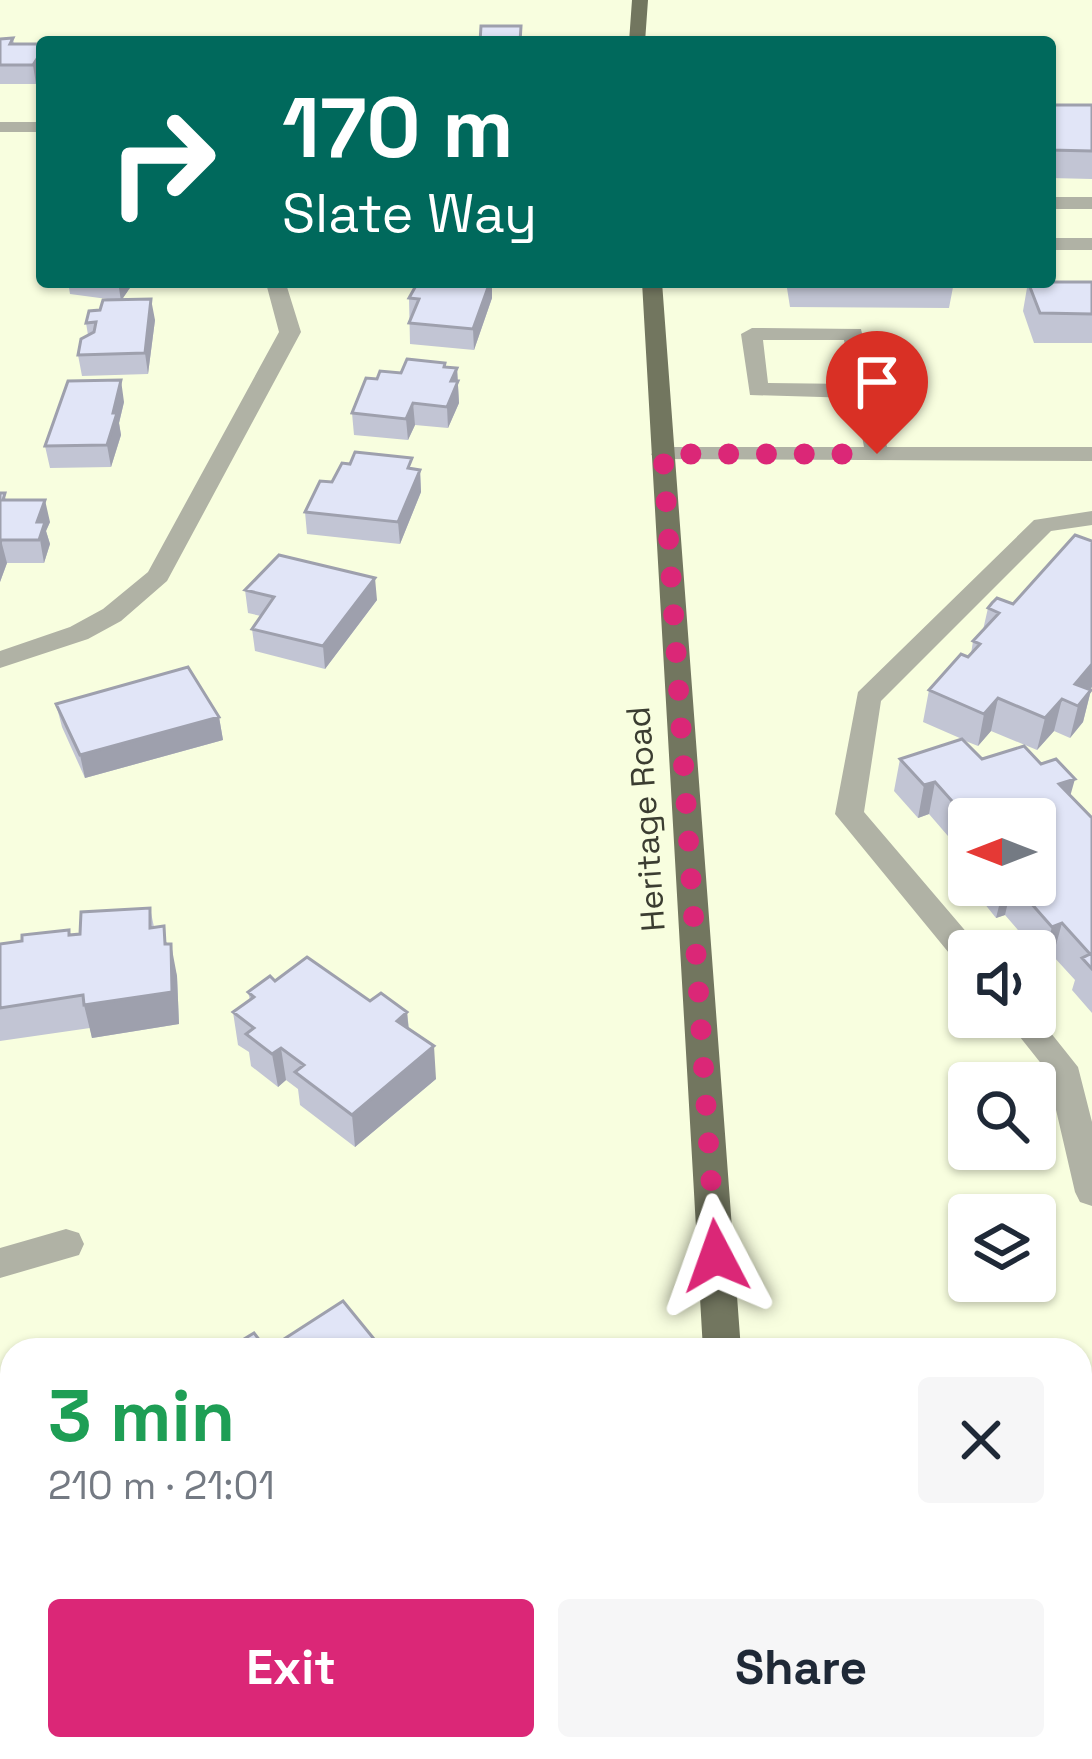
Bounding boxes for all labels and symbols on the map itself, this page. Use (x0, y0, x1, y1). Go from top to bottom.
pin (826, 331, 928, 454)
street label: Heritage Road (617, 705, 675, 933)
north arrow (948, 798, 1056, 906)
position arrow (653, 1193, 779, 1319)

